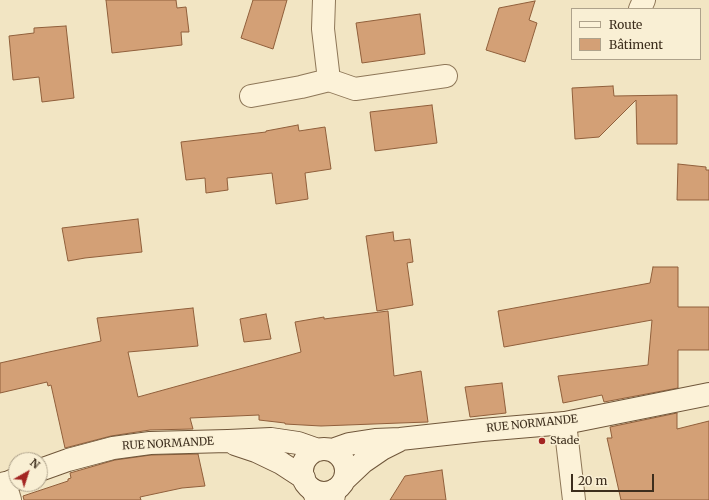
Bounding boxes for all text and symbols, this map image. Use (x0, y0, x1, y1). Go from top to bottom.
legend (571, 8, 701, 60)
text: Route (609, 17, 642, 32)
text: Bâtiment (609, 37, 663, 52)
street label: RUE NORMANDE (486, 413, 578, 435)
place label: Stade (550, 434, 579, 448)
street label: RUE NORMANDE (122, 435, 214, 453)
marker: Stade (537, 436, 547, 446)
north arrow (8, 452, 48, 492)
text: N (27, 455, 43, 472)
scale bar (573, 466, 656, 492)
text: 20 m (578, 473, 607, 488)

